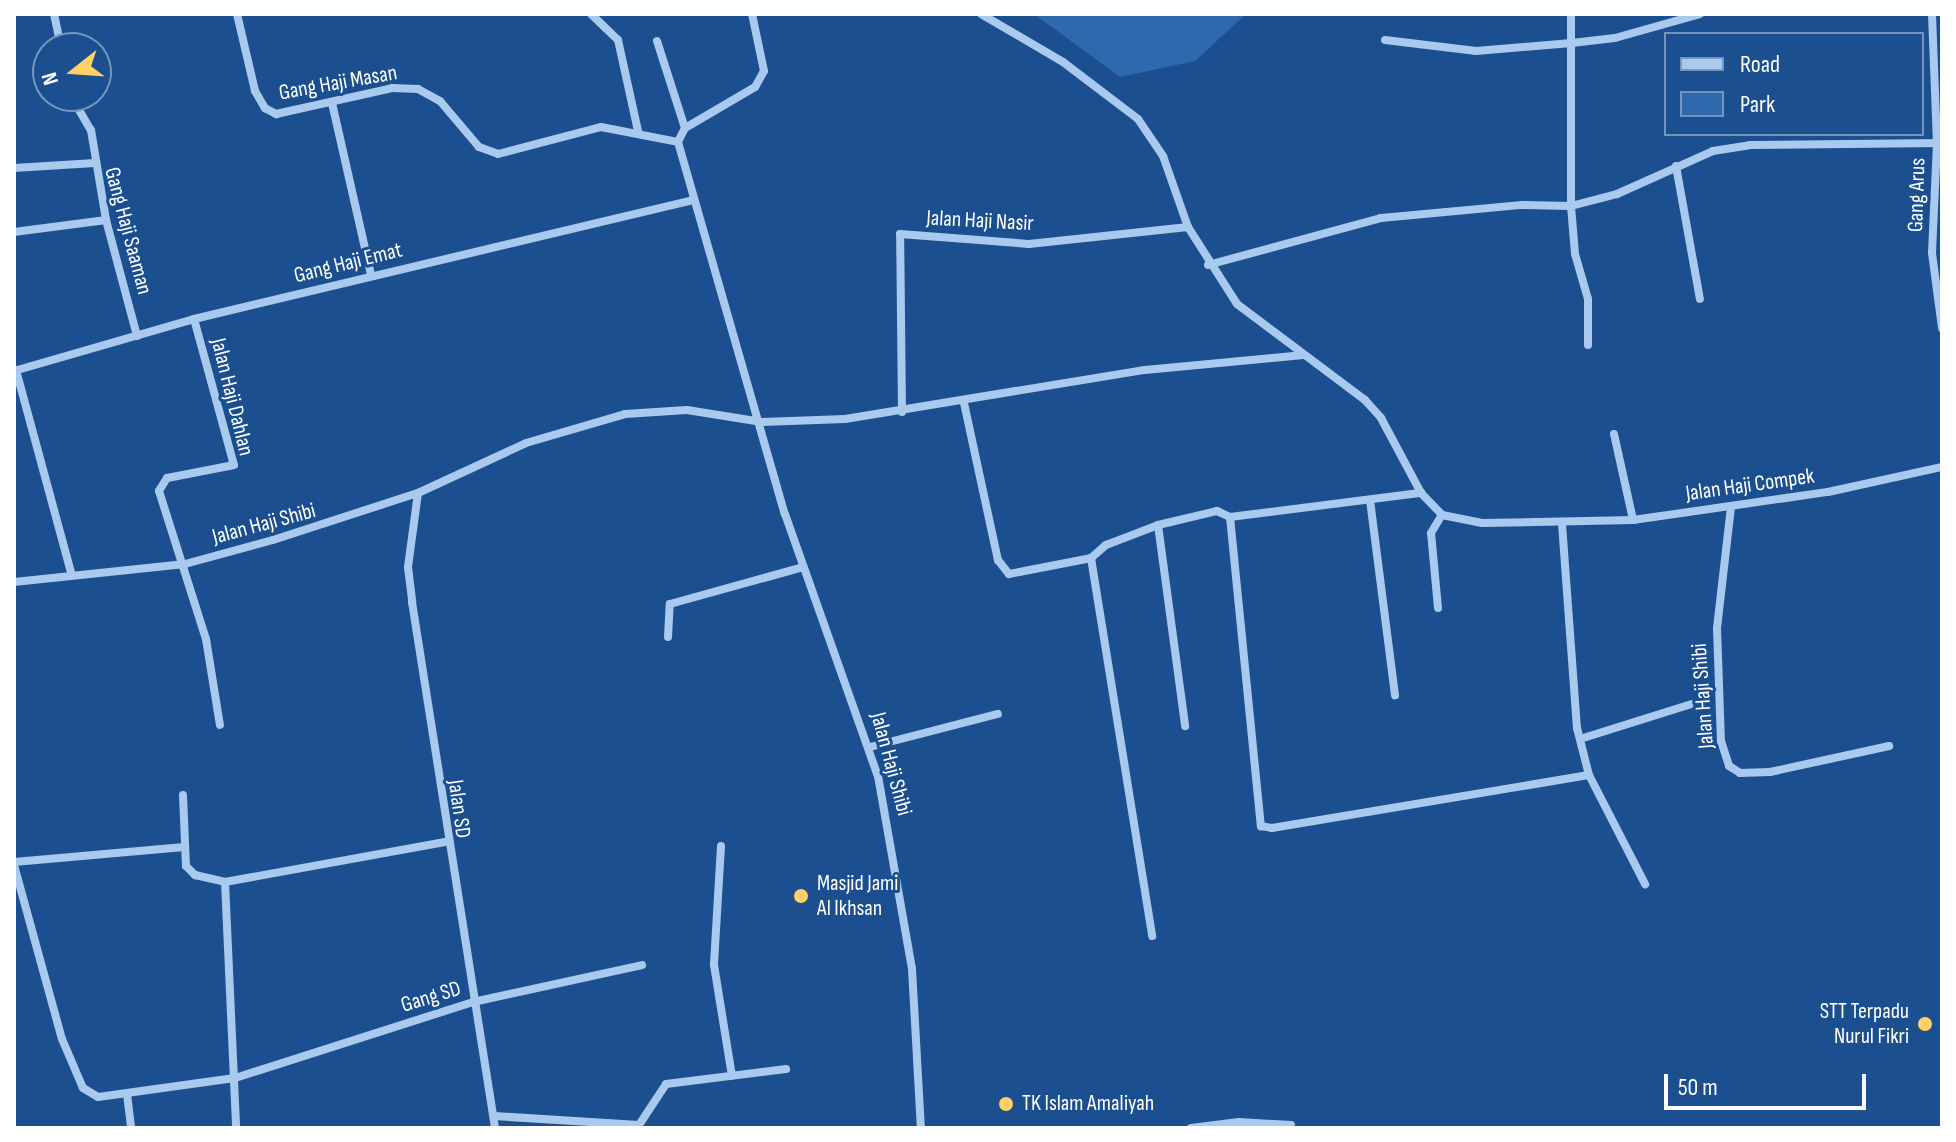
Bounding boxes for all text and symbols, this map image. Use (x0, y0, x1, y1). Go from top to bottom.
north arrow (32, 32, 112, 112)
legend (1664, 32, 1924, 136)
text: Road (1740, 50, 1780, 79)
street label: Gang Haji Masan (277, 60, 399, 106)
text: N (36, 69, 65, 88)
text: Park (1740, 90, 1775, 119)
street label: Gang Arus (1903, 157, 1931, 233)
street label: Gang Haji Saaman (98, 165, 158, 297)
street label: Jalan Haji Nasir (926, 205, 1034, 237)
street label: Gang Haji Emat (291, 237, 405, 289)
street label: Jalan Haji Dahlan (205, 336, 259, 458)
street label: Jalan Haji Compek (1684, 463, 1816, 507)
street label: Jalan Haji Shibi (209, 498, 319, 550)
street label: Jalan Haji Shibi (1686, 642, 1720, 750)
street label: Jalan Haji Shibi (865, 709, 917, 819)
street label: Jalan SD (442, 778, 476, 840)
place label: Masjid Jami Al Ikhsan (817, 870, 898, 922)
marker: Masjid Jami Al Ikhsan (792, 887, 810, 905)
street label: Gang SD (398, 975, 464, 1019)
place label: STT Terpadu Nurul Fikri (1820, 998, 1909, 1050)
marker: STT Terpadu Nurul Fikri (1916, 1015, 1934, 1033)
scale bar (1668, 1058, 1870, 1108)
text: 50 m (1678, 1073, 1718, 1102)
place label: TK Islam Amaliyah (1022, 1091, 1154, 1117)
marker: TK Islam Amaliyah (997, 1095, 1015, 1113)

